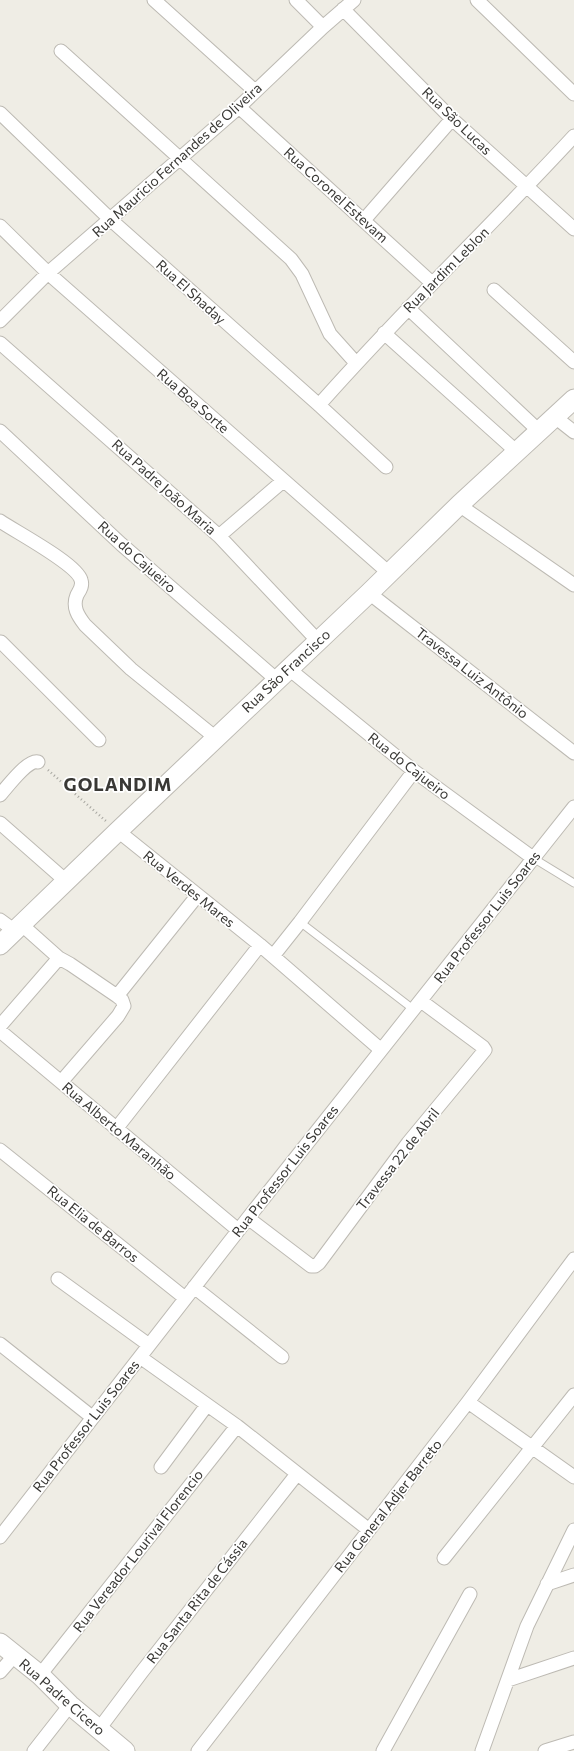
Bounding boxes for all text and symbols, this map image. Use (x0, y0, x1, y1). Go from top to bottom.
street label: Rua Mauricio Fernandes de Oliveira (88, 79, 265, 240)
street label: Rua São Lucas (419, 83, 496, 158)
street label: Rua Coronel Estevam (281, 143, 392, 246)
street label: Rua Jardim Leblon (399, 223, 492, 316)
street label: Rua El Shaday (153, 256, 230, 327)
street label: Rua Boa Sorte (154, 365, 233, 436)
street label: Rua Padre João Maria (109, 435, 220, 538)
street label: Rua do Cajueiro (95, 517, 180, 596)
street label: Travessa Luiz Antônio (413, 623, 532, 722)
street label: Rua São Francisco (238, 625, 333, 716)
street label: Rua do Cajueiro (365, 728, 454, 803)
district label: GOLANDIM (64, 773, 172, 795)
street label: Rua Verdes Mares (140, 847, 238, 931)
street label: Rua Professor Luis Soares (430, 847, 543, 986)
street label: Rua Alberto Maranhão (59, 1078, 180, 1183)
street label: Rua Professor Luis Soares (228, 1101, 341, 1240)
street label: Travessa 22 de Abril (353, 1104, 443, 1213)
street label: Rua Elia de Barros (44, 1182, 142, 1266)
street label: Rua Professor Luis Soares (29, 1356, 142, 1495)
street label: Rua General Adjer Barreto (330, 1436, 445, 1576)
street label: Rua Vereador Lourival Florencio (69, 1466, 206, 1635)
street label: Rua Santa Rita de Cássia (143, 1535, 251, 1667)
street label: Rua Padre Cicero (16, 1655, 109, 1738)

